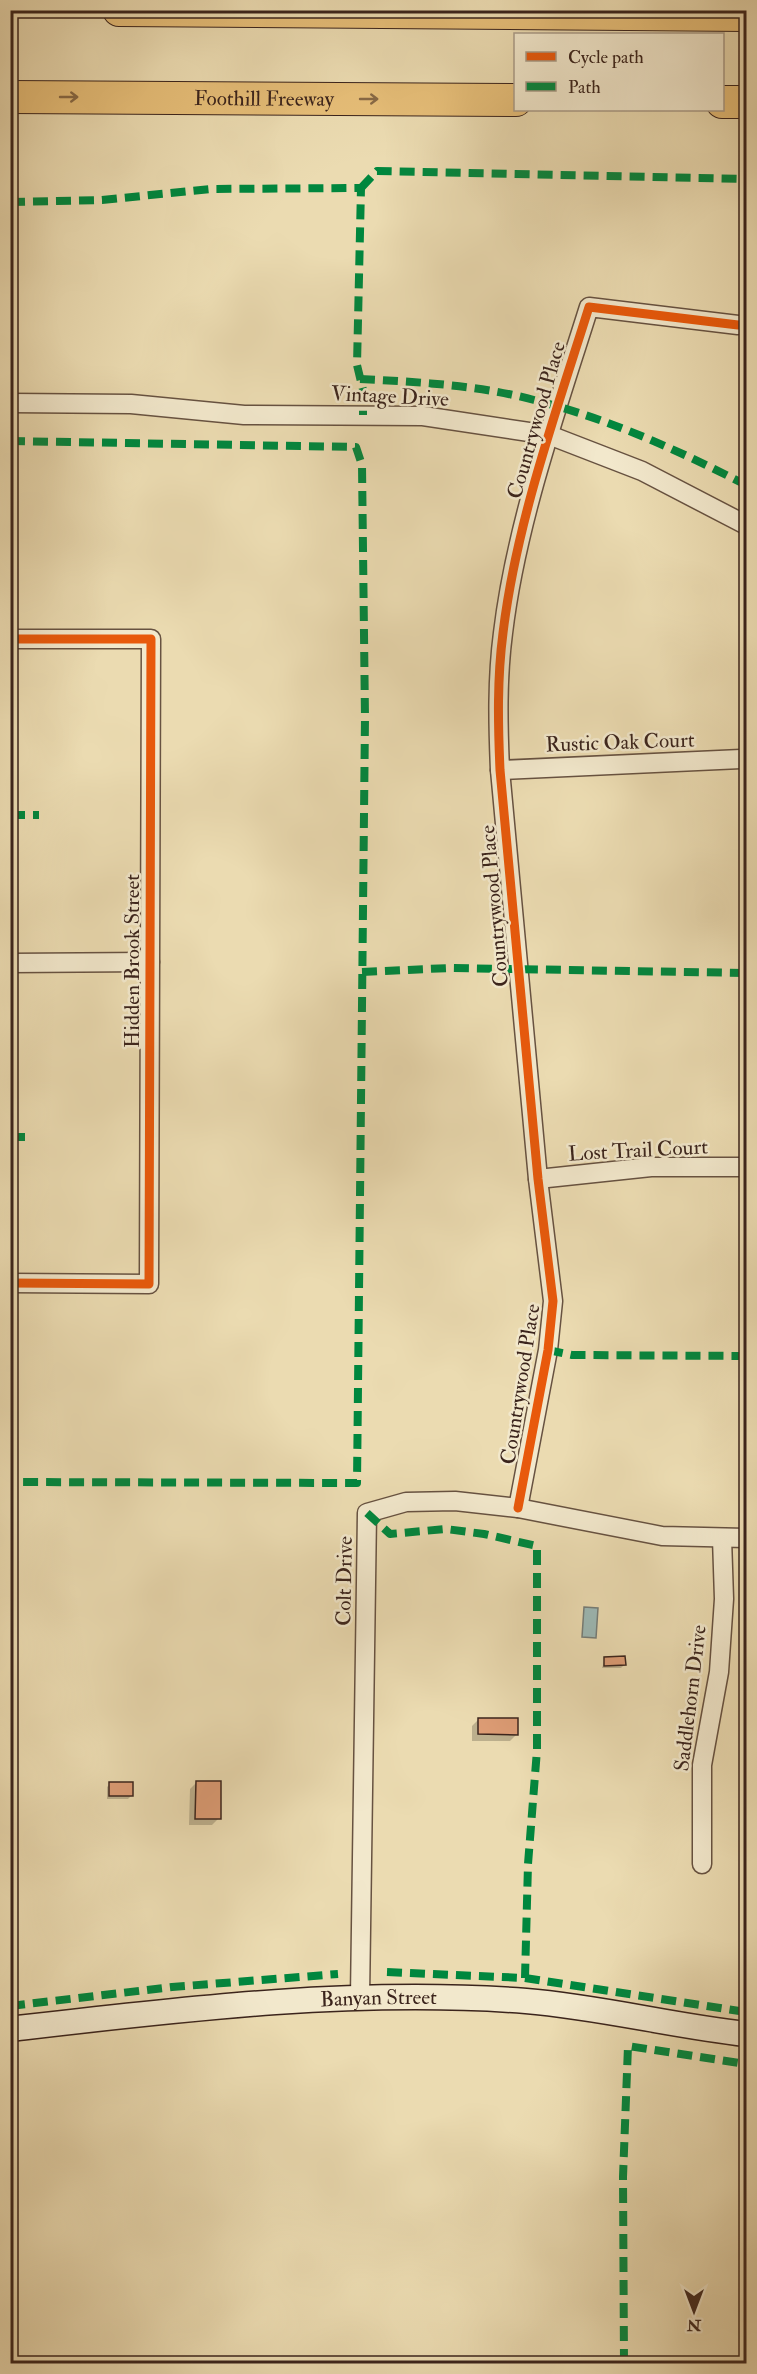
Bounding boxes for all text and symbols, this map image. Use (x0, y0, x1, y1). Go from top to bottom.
legend (514, 33, 724, 111)
text: Cycle path (568, 46, 644, 69)
text: Path (568, 76, 601, 99)
street label: Foothill Freeway (194, 85, 335, 113)
one-way arrow (58, 91, 78, 103)
one-way arrow (358, 93, 378, 105)
street label: Countrywood Place (501, 338, 572, 502)
street label: Vintage Drive (330, 380, 450, 413)
street label: Rustic Oak Court (545, 726, 695, 759)
street label: Countrywood Place (474, 824, 515, 988)
street label: Hidden Brook Street (119, 874, 146, 1048)
street label: Lost Trail Court (567, 1133, 709, 1168)
street label: Countrywood Place (494, 1302, 547, 1466)
street label: Colt Drive (330, 1536, 359, 1626)
street label: Saddlehorn Drive (668, 1623, 713, 1773)
street label: Banyan Street (320, 1984, 437, 2013)
north arrow (664, 2281, 724, 2341)
text: N (686, 2315, 702, 2335)

